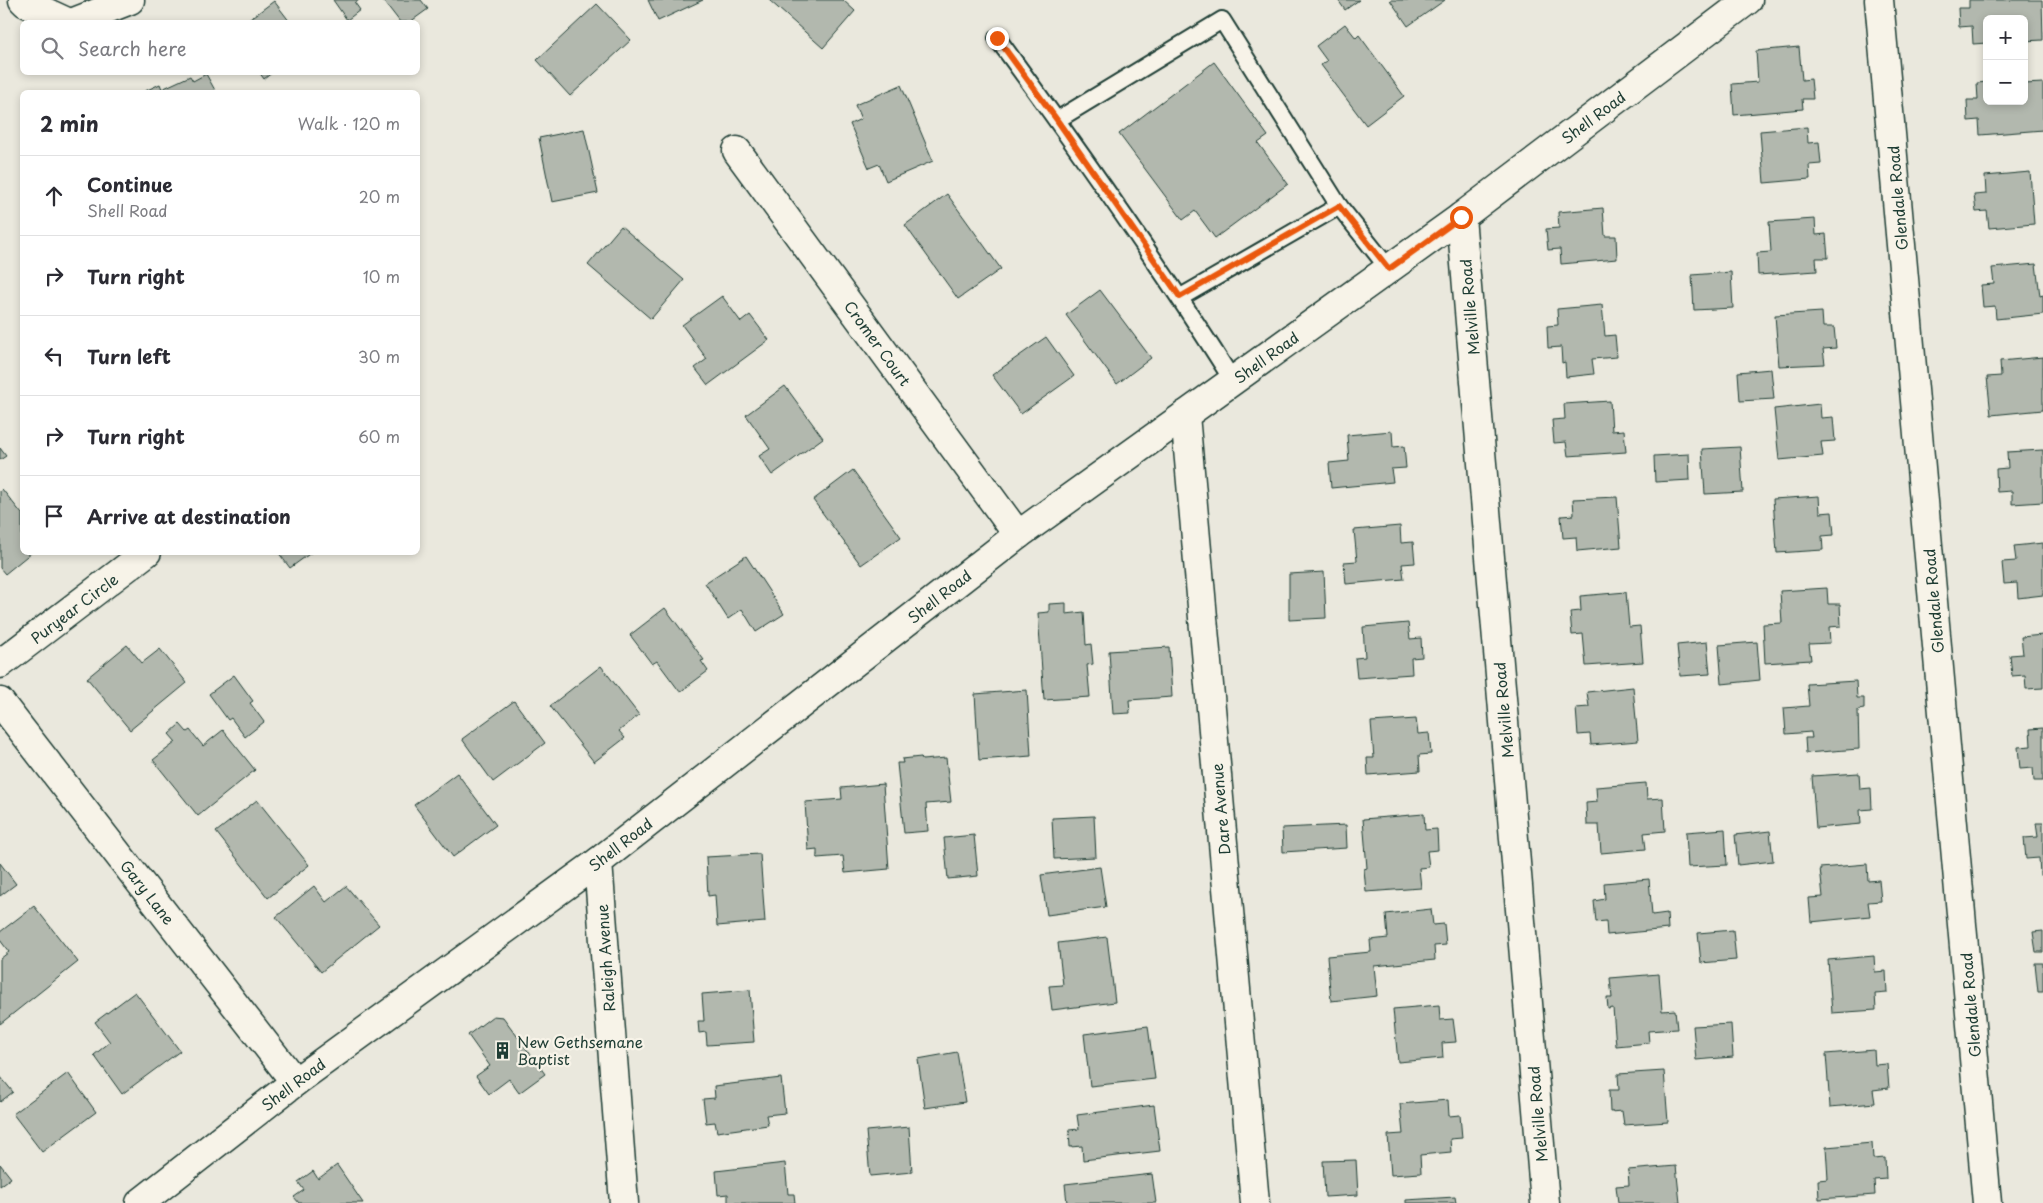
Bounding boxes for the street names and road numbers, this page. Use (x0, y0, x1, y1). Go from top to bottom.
street label: Shell Road (1556, 85, 1630, 149)
street label: Glendale Road (1881, 145, 1913, 251)
street label: Melville Road (1453, 258, 1485, 356)
street label: Cromer Court (839, 296, 917, 390)
street label: Shell Road (1229, 325, 1303, 389)
street label: Glendale Road (1917, 548, 1949, 654)
street label: Shell Road (902, 564, 976, 628)
street label: Puryear Circle (25, 567, 123, 649)
street label: Melville Road (1487, 661, 1519, 759)
street label: Dare Avenue (1205, 762, 1235, 856)
street label: Shell Road (583, 812, 657, 876)
street label: Gary Lane (115, 855, 181, 929)
street label: Raleigh Avenue (590, 903, 620, 1013)
street label: Glendale Road (1954, 952, 1986, 1058)
street label: Shell Road (256, 1052, 330, 1116)
street label: Melville Road (1521, 1065, 1553, 1163)

